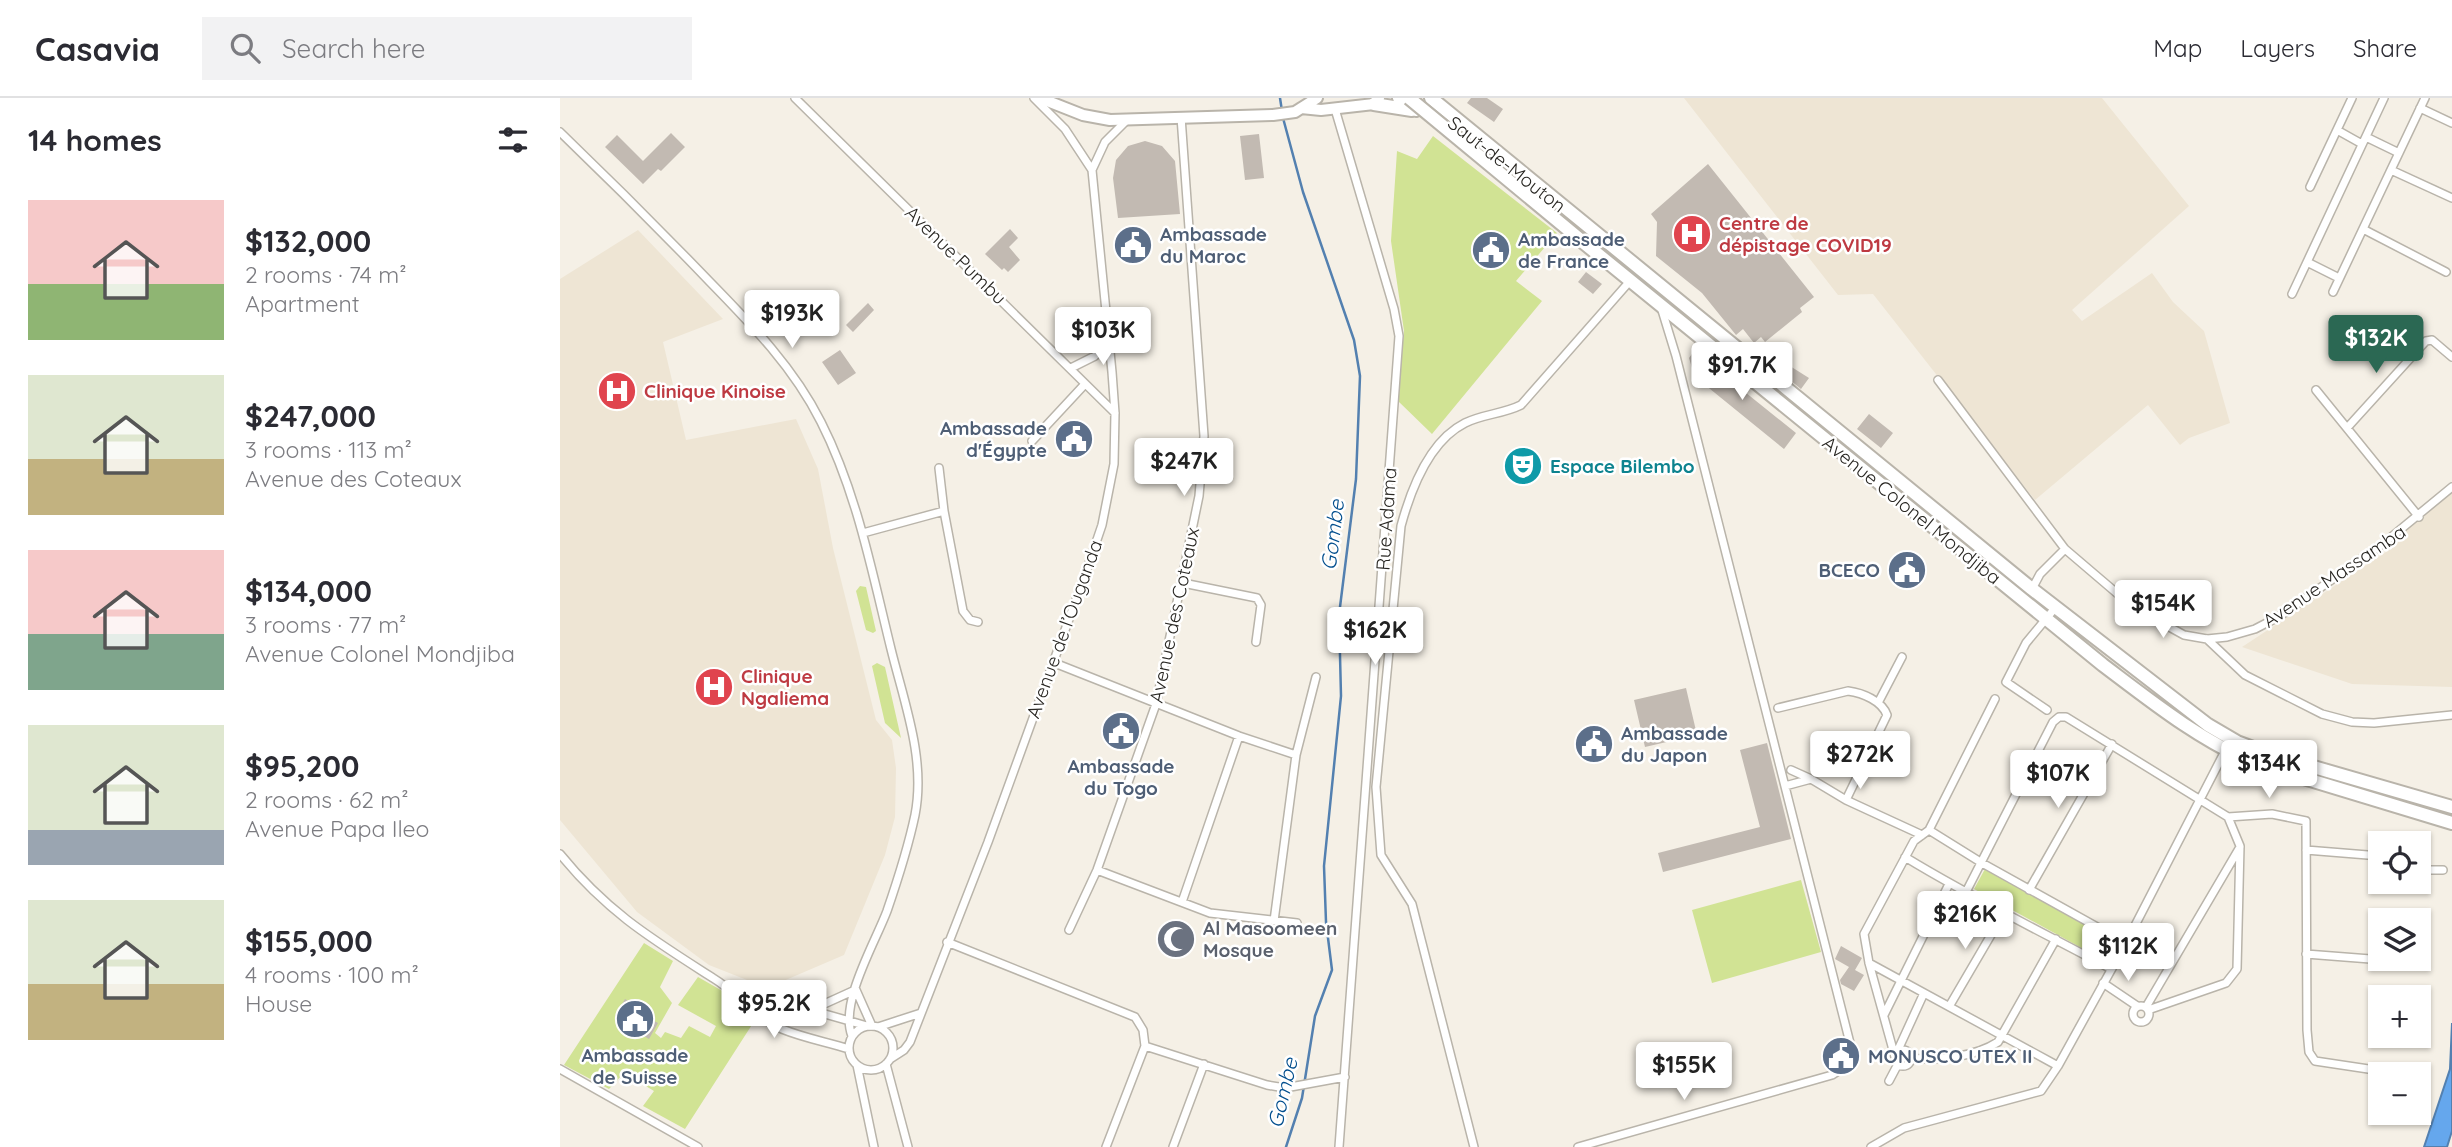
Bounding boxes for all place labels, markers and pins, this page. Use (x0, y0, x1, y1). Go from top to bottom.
place label: Centre de dépistage COVID19 (1719, 211, 1892, 257)
hospital icon: Centre de dépistage COVID19 (1671, 213, 1713, 255)
place label: Ambassade du Maroc (1160, 222, 1267, 268)
public building icon: Ambassade du Maroc (1112, 224, 1154, 266)
place label: Ambassade de France (1518, 227, 1625, 273)
public building icon: Ambassade de France (1470, 229, 1512, 271)
pin: $193K (743, 290, 841, 350)
pin: $103K (1054, 308, 1152, 367)
pin: $132K (2327, 316, 2425, 375)
pin: $91.7K (1685, 342, 1799, 402)
hospital icon: Clinique Kinoise (596, 370, 638, 412)
place label: Clinique Kinoise (644, 379, 786, 403)
place label: Ambassade d'Égypte (940, 416, 1047, 462)
public building icon: Ambassade d'Égypte (1053, 418, 1095, 460)
pin: $247K (1135, 438, 1233, 498)
theatre icon: Espace Bilembo (1502, 445, 1544, 487)
place label: Espace Bilembo (1550, 454, 1695, 478)
public building icon: BCECO (1886, 549, 1928, 591)
place label: BCECO (1818, 558, 1880, 582)
pin: $154K (2114, 580, 2212, 640)
pin: $162K (1326, 608, 1424, 667)
place label: Clinique Ngaliema (741, 664, 829, 710)
hospital icon: Clinique Ngaliema (693, 666, 735, 708)
public building icon: Ambassade du Togo (1100, 710, 1142, 752)
place label: Ambassade du Japon (1621, 721, 1728, 767)
public building icon: Ambassade du Japon (1573, 723, 1615, 765)
pin: $272K (1811, 732, 1909, 791)
pin: $134K (2220, 740, 2318, 800)
pin: $107K (2009, 750, 2107, 810)
place label: Ambassade du Togo (1067, 754, 1175, 800)
pin: $216K (1916, 892, 2014, 951)
place label: Al Masoomeen Mosque (1203, 916, 1337, 962)
mosque icon: Al Masoomeen Mosque (1155, 918, 1197, 960)
pin: $112K (2079, 924, 2177, 983)
pin: $95.2K (717, 981, 831, 1040)
public building icon: Ambassade de Suisse (614, 998, 656, 1040)
public building icon: MONUSCO UTEX II (1820, 1035, 1862, 1077)
pin: $155K (1635, 1042, 1733, 1102)
place label: Ambassade de Suisse (581, 1043, 689, 1089)
place label: MONUSCO UTEX II (1868, 1044, 2033, 1068)

